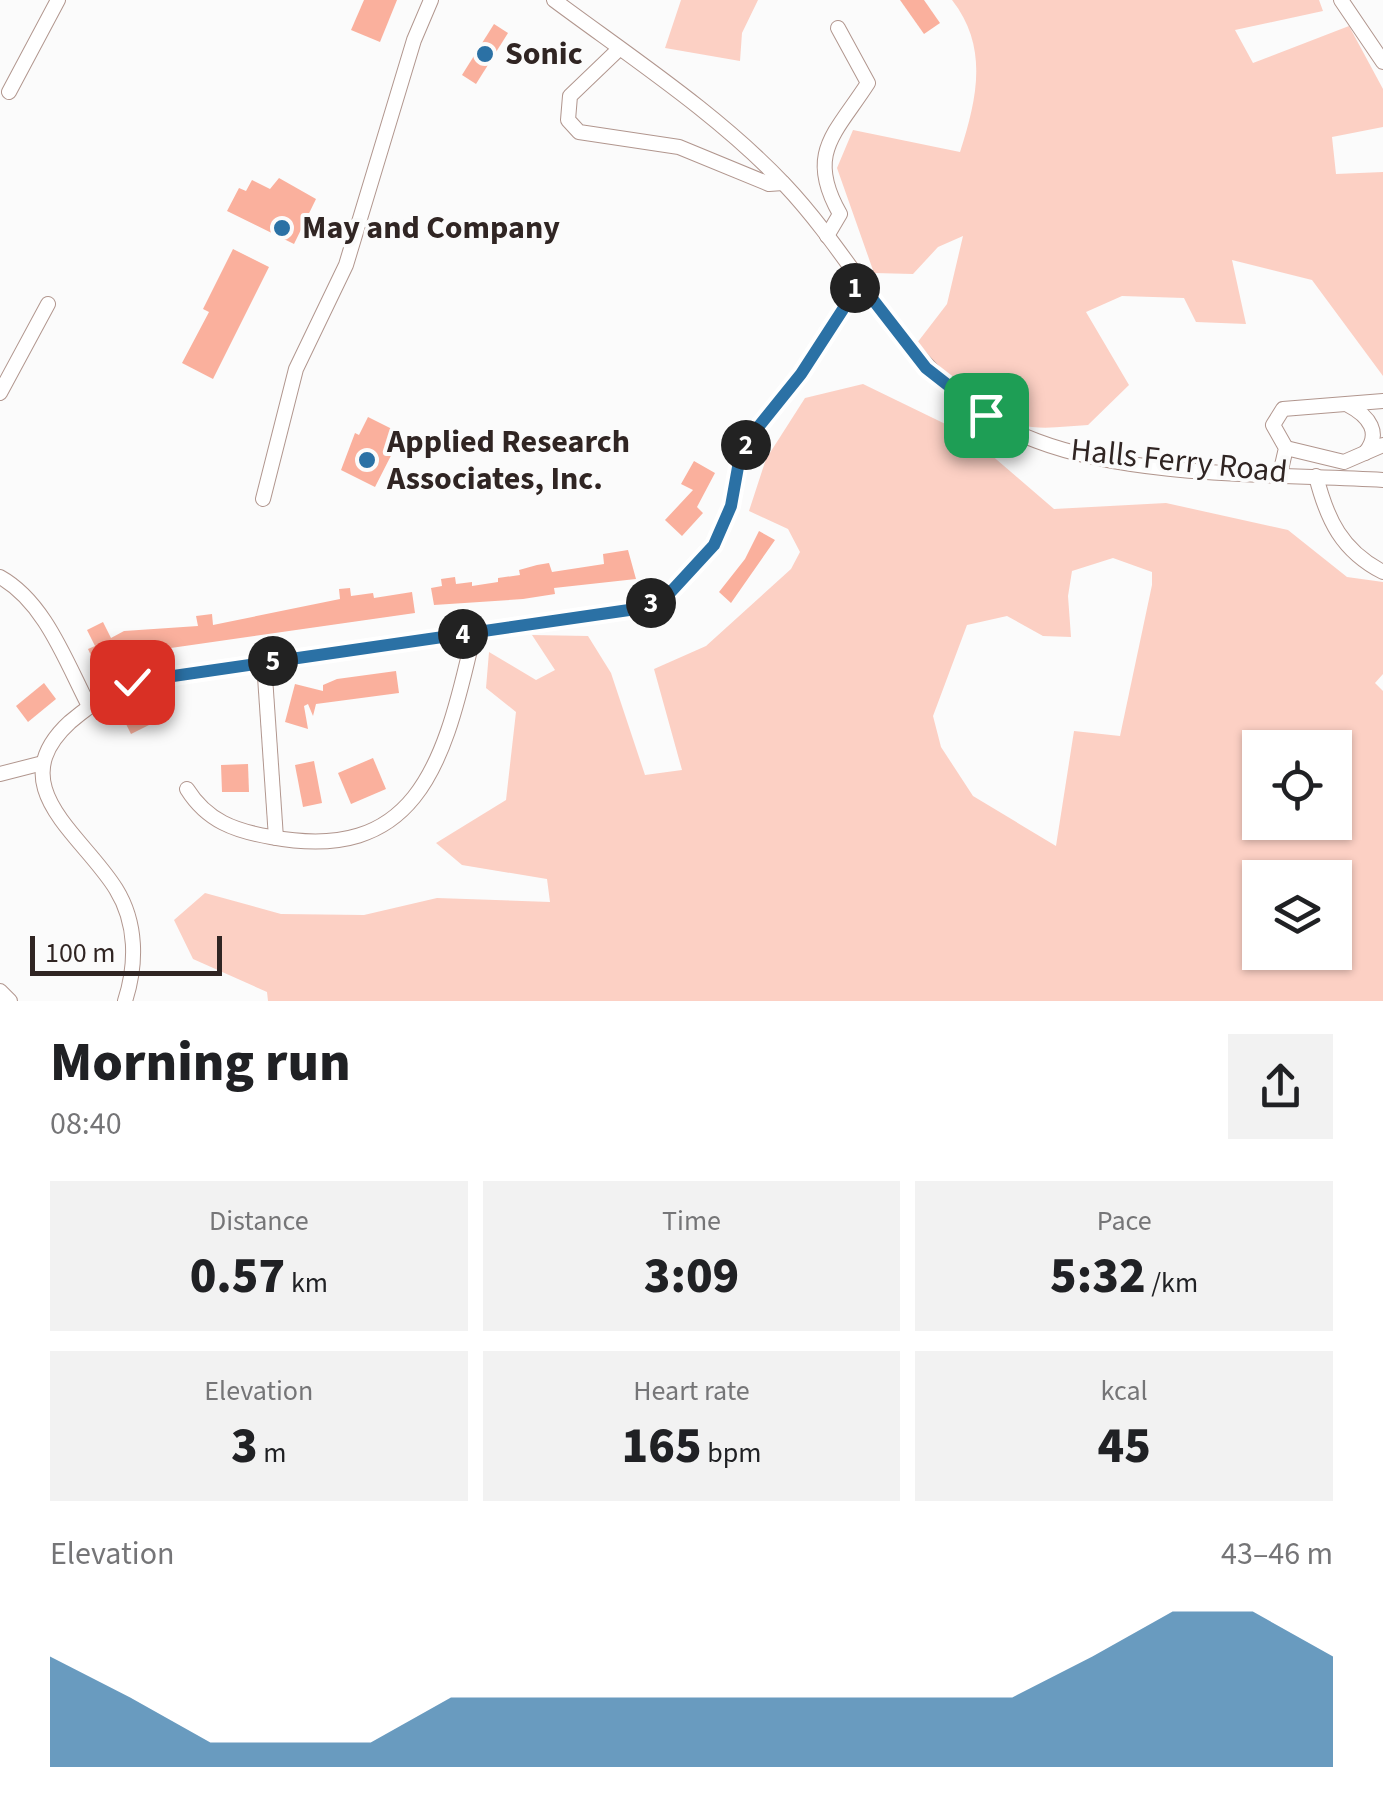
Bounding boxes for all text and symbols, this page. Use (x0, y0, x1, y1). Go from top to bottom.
place label: Sonic (505, 31, 583, 77)
marker: Sonic (474, 43, 496, 65)
place label: May and Company (302, 205, 560, 251)
marker: May and Company (271, 217, 293, 239)
pin: 1 (830, 263, 880, 313)
text: 1 (848, 268, 862, 308)
pin (944, 373, 1029, 458)
icon: arrive (959, 388, 1014, 443)
place label: Applied Research Associates, Inc. (386, 419, 630, 502)
pin: 2 (721, 420, 771, 470)
text: 2 (739, 425, 753, 465)
street label: Halls Ferry Road (1068, 427, 1290, 495)
marker: Applied Research Associates, Inc. (356, 449, 378, 471)
pin: 3 (626, 578, 676, 628)
text: 3 (644, 583, 658, 623)
pin: 4 (438, 609, 488, 659)
text: 4 (456, 614, 470, 654)
pin: 5 (248, 636, 298, 686)
pin (90, 640, 175, 725)
text: 5 (266, 641, 280, 681)
icon: check (105, 655, 160, 710)
map controls (1242, 730, 1352, 970)
button: locate (1242, 730, 1352, 840)
button: layers (1242, 860, 1352, 970)
scale bar (30, 931, 222, 976)
text: 100 m (45, 933, 116, 973)
text: Morning run (50, 1024, 351, 1102)
button: share (1228, 1034, 1333, 1139)
text: 08:40 (50, 1101, 122, 1147)
text: Distance (209, 1201, 309, 1241)
text: Time (662, 1201, 721, 1241)
text: Pace (1097, 1201, 1152, 1241)
text: 0.57 (190, 1241, 285, 1312)
text: 3:09 (644, 1241, 739, 1312)
text: 5:32 (1050, 1241, 1146, 1312)
text: km (285, 1263, 328, 1303)
text: /km (1146, 1263, 1198, 1303)
text: Elevation (204, 1371, 313, 1411)
text: Heart rate (633, 1371, 750, 1411)
text: kcal (1101, 1371, 1148, 1411)
text: 3 (231, 1411, 258, 1482)
text: 165 (622, 1411, 702, 1482)
text: 45 (1097, 1411, 1151, 1482)
text: m (258, 1433, 287, 1473)
text: bpm (702, 1433, 761, 1473)
text: Elevation (50, 1531, 175, 1577)
text: 43–46 m (1221, 1531, 1333, 1577)

